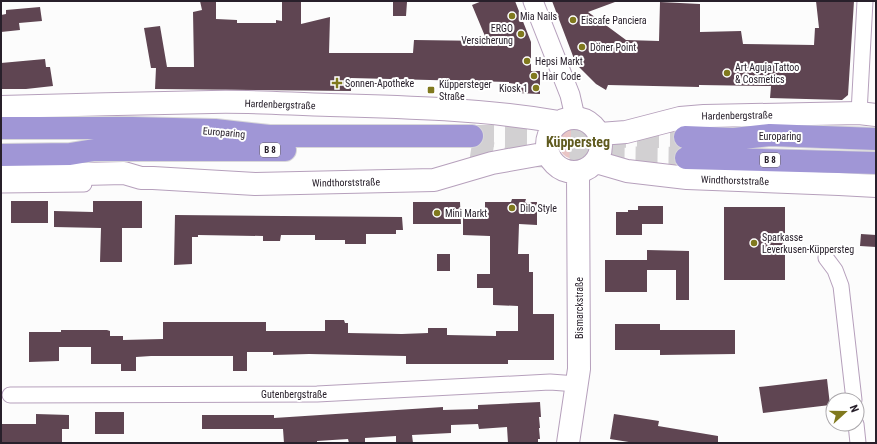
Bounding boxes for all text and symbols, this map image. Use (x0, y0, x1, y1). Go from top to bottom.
marker: Mia Nails (507, 11, 517, 21)
place label: Mia Nails (520, 11, 558, 22)
marker: Eiscafe Panciera (568, 15, 578, 25)
place label: Eiscafe Panciera (581, 15, 647, 26)
place label: ERGO Versicherung (461, 23, 513, 46)
marker: ERGO Versicherung (516, 29, 526, 39)
marker: Döner Point (577, 42, 587, 52)
place label: Döner Point (590, 42, 636, 53)
marker: Hepsi Markt (522, 56, 532, 66)
place label: Hepsi Markt (535, 56, 583, 67)
place label: Art Aguja Tattoo & Cosmetics (735, 62, 799, 85)
marker: Art Aguja Tattoo & Cosmetics (722, 68, 732, 78)
marker: Hair Code (529, 71, 539, 81)
place label: Hair Code (542, 71, 581, 82)
marker: Sonnen-Apotheke (332, 78, 342, 88)
place label: Sonnen-Apotheke (345, 78, 415, 89)
place label: Küppersteger Straße (439, 79, 492, 102)
place label: Kiosk 1 (499, 83, 528, 94)
marker: Kiosk 1 (531, 83, 541, 93)
marker: Küppersteger Straße (426, 85, 436, 95)
street label: Hardenbergstraße (244, 98, 316, 111)
street label: Hardenbergstraße (701, 109, 773, 122)
street label: Europaring (202, 125, 246, 140)
street label: Europaring (759, 131, 801, 142)
district label: Küppersteg (546, 134, 610, 150)
road number: B 8 (260, 143, 280, 157)
road number: B 8 (760, 153, 780, 167)
street label: Windthorststraße (701, 174, 770, 187)
street label: Windthorststraße (312, 176, 380, 189)
marker: Dilo Style (507, 203, 517, 213)
place label: Dilo Style (520, 203, 557, 214)
marker: Mini Markt (432, 208, 442, 218)
place label: Mini Markt (445, 208, 487, 219)
place label: Sparkasse Leverkusen-Küppersteg (762, 232, 854, 255)
marker: Sparkasse Leverkusen-Küppersteg (749, 238, 759, 248)
street label: Bismarckstraße (574, 277, 585, 339)
street label: Gutenbergstraße (261, 389, 327, 400)
north arrow (825, 392, 865, 432)
text: N (847, 403, 861, 414)

